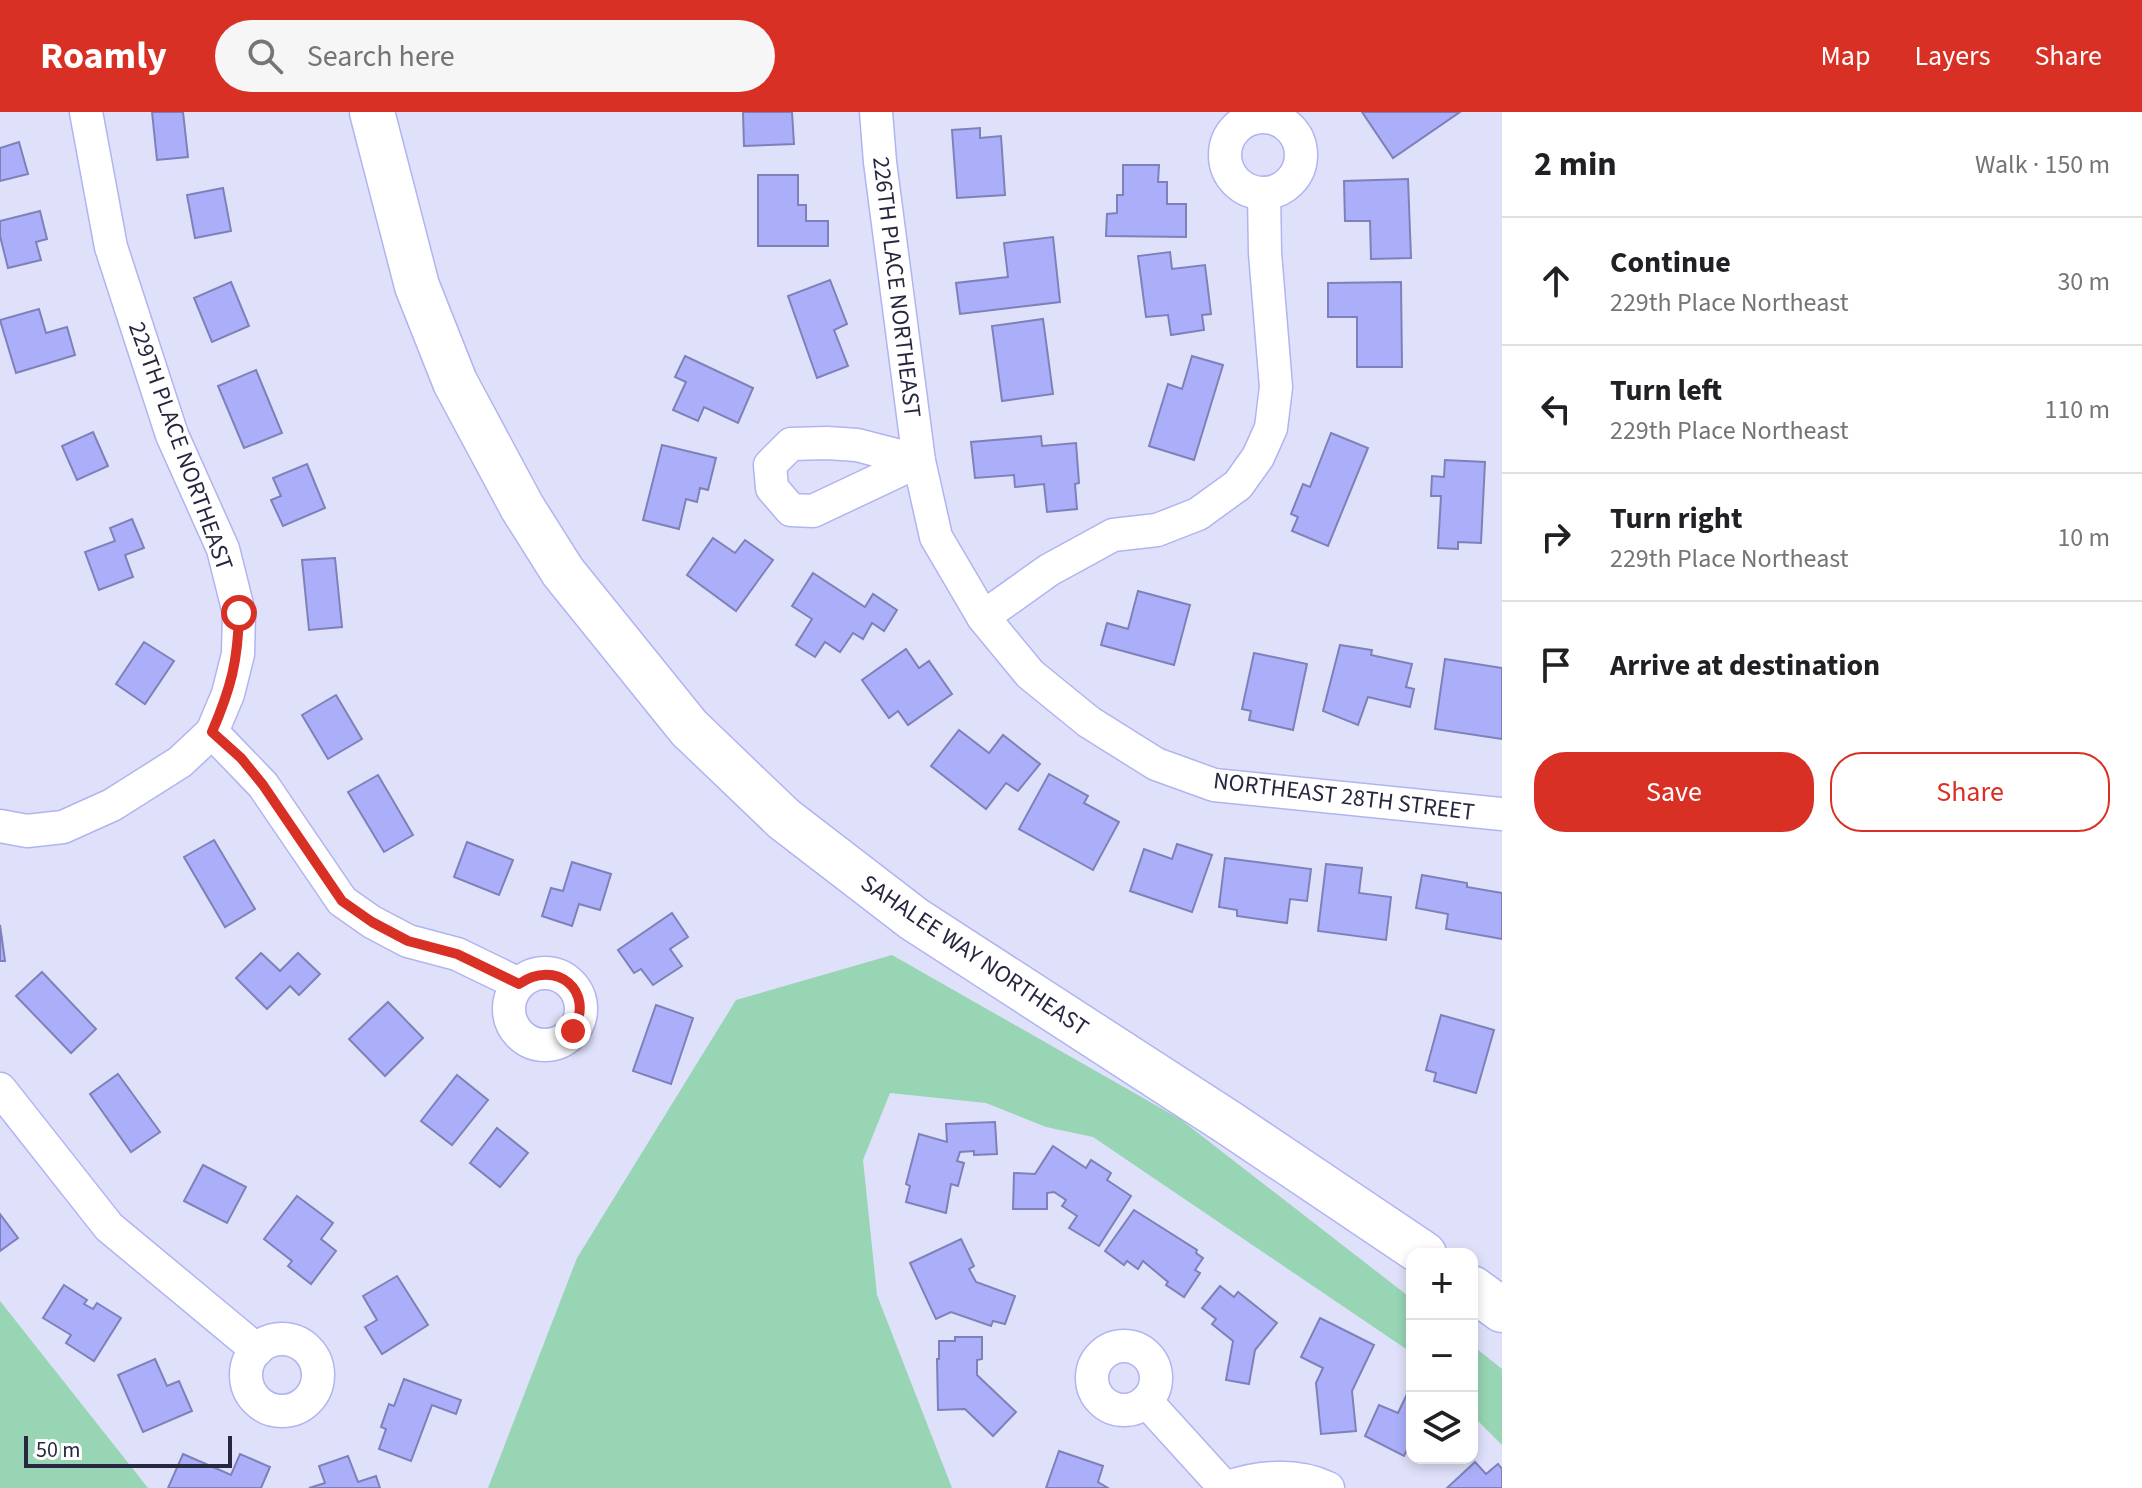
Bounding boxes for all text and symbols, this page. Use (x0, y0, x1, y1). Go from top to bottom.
search box (215, 20, 775, 92)
text: Roamly (40, 29, 167, 83)
icon: search (243, 34, 287, 78)
text: Search here (307, 35, 455, 78)
text: Map (1820, 36, 1870, 76)
text: Layers (1914, 36, 1990, 76)
text: Share (2034, 36, 2102, 76)
text: 2 min (1534, 140, 1617, 189)
text: Walk · 150 m (1975, 146, 2110, 183)
street label: 226TH PLACE NORTHEAST (863, 155, 930, 420)
text: Continue (1610, 241, 1731, 284)
icon: ahead (1534, 259, 1578, 303)
text: 30 m (2057, 263, 2110, 300)
text: 229th Place Northeast (1610, 284, 1848, 321)
street label: 229TH PLACE NORTHEAST (119, 317, 242, 576)
text: Turn left (1610, 369, 1722, 412)
icon: left (1534, 387, 1578, 431)
text: 110 m (2044, 391, 2110, 428)
text: 229th Place Northeast (1610, 412, 1848, 449)
text: Turn right (1610, 497, 1742, 540)
icon: right (1534, 515, 1578, 559)
text: 10 m (2057, 519, 2110, 556)
text: 229th Place Northeast (1610, 540, 1848, 577)
route start (221, 595, 257, 631)
icon: arrive (1534, 643, 1578, 687)
text: Arrive at destination (1610, 644, 1880, 687)
button: Save (1534, 752, 1814, 832)
button: Share (1830, 752, 2110, 832)
street label: NORTHEAST 28TH STREET (1211, 763, 1477, 830)
street label: SAHALEE WAY NORTHEAST (854, 866, 1096, 1045)
route end (555, 1013, 591, 1049)
map controls (1406, 1248, 1478, 1464)
button: + (1406, 1248, 1478, 1320)
button: − (1406, 1320, 1478, 1392)
button: layers (1406, 1392, 1478, 1464)
scale bar (24, 1432, 232, 1468)
text: 50 m (36, 1434, 81, 1466)

